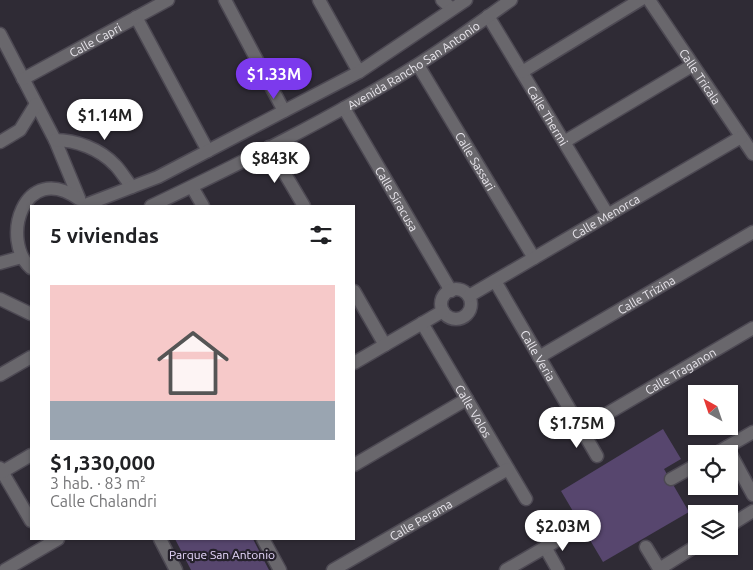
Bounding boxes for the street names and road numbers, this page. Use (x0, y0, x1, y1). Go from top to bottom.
street label: Avenida Rancho San Antonio (345, 18, 482, 111)
street label: Calle Capri (67, 20, 123, 59)
street label: Calle Tricala (677, 46, 724, 106)
street label: Calle Thermi (525, 83, 571, 148)
street label: Calle Sassari (453, 129, 498, 193)
street label: Calle Siracusa (373, 164, 421, 233)
street label: Calle Menorca (569, 191, 642, 241)
street label: Calle Trizina (615, 273, 677, 316)
street label: Calle Veria (518, 328, 558, 383)
street label: Calle Traganon (642, 345, 718, 397)
street label: Calle Volos (453, 382, 494, 439)
street label: Calle Perama (387, 496, 454, 543)

